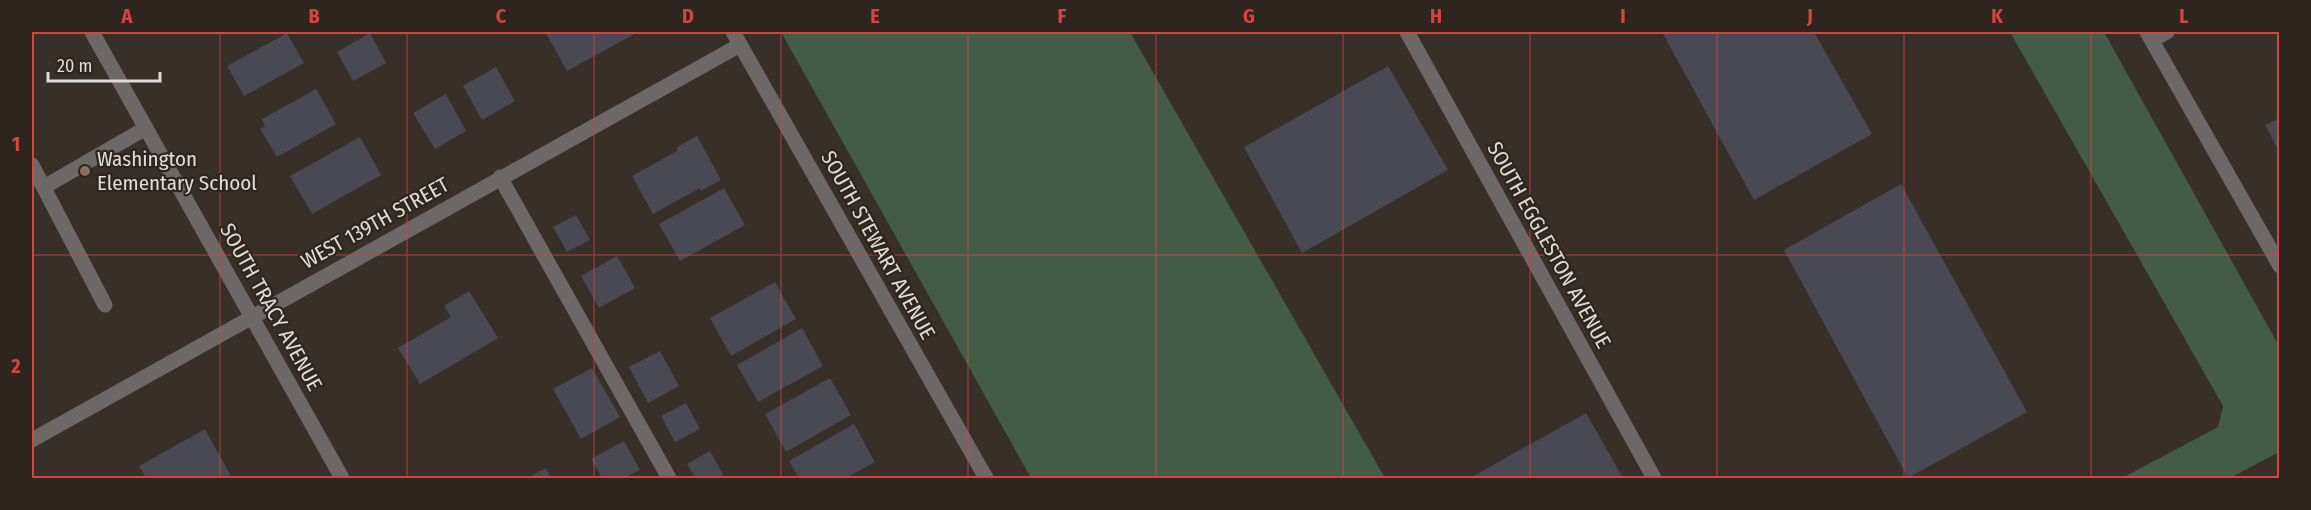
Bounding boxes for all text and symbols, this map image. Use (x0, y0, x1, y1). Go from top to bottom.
text: A (121, 4, 134, 28)
text: B (308, 4, 320, 28)
text: C (496, 4, 507, 28)
text: D (682, 4, 694, 28)
text: E (870, 4, 880, 28)
text: F (1058, 4, 1067, 28)
text: G (1243, 4, 1255, 28)
text: H (1430, 4, 1442, 28)
text: I (1620, 4, 1626, 28)
text: J (1806, 4, 1813, 28)
text: K (1991, 4, 2003, 28)
text: L (2179, 4, 2189, 28)
scale bar (48, 45, 160, 83)
text: 20 m (57, 55, 92, 77)
text: 1 (12, 132, 20, 156)
street label: SOUTH EGGLESTON AVENUE (1481, 137, 1617, 353)
place label: Washington Elementary School (97, 146, 257, 196)
street label: SOUTH STEWART AVENUE (815, 146, 941, 344)
marker: Washington Elementary School (78, 164, 92, 178)
street label: WEST 139TH STREET (296, 171, 454, 274)
street label: SOUTH TRACY AVENUE (214, 219, 328, 395)
text: 2 (10, 354, 21, 378)

